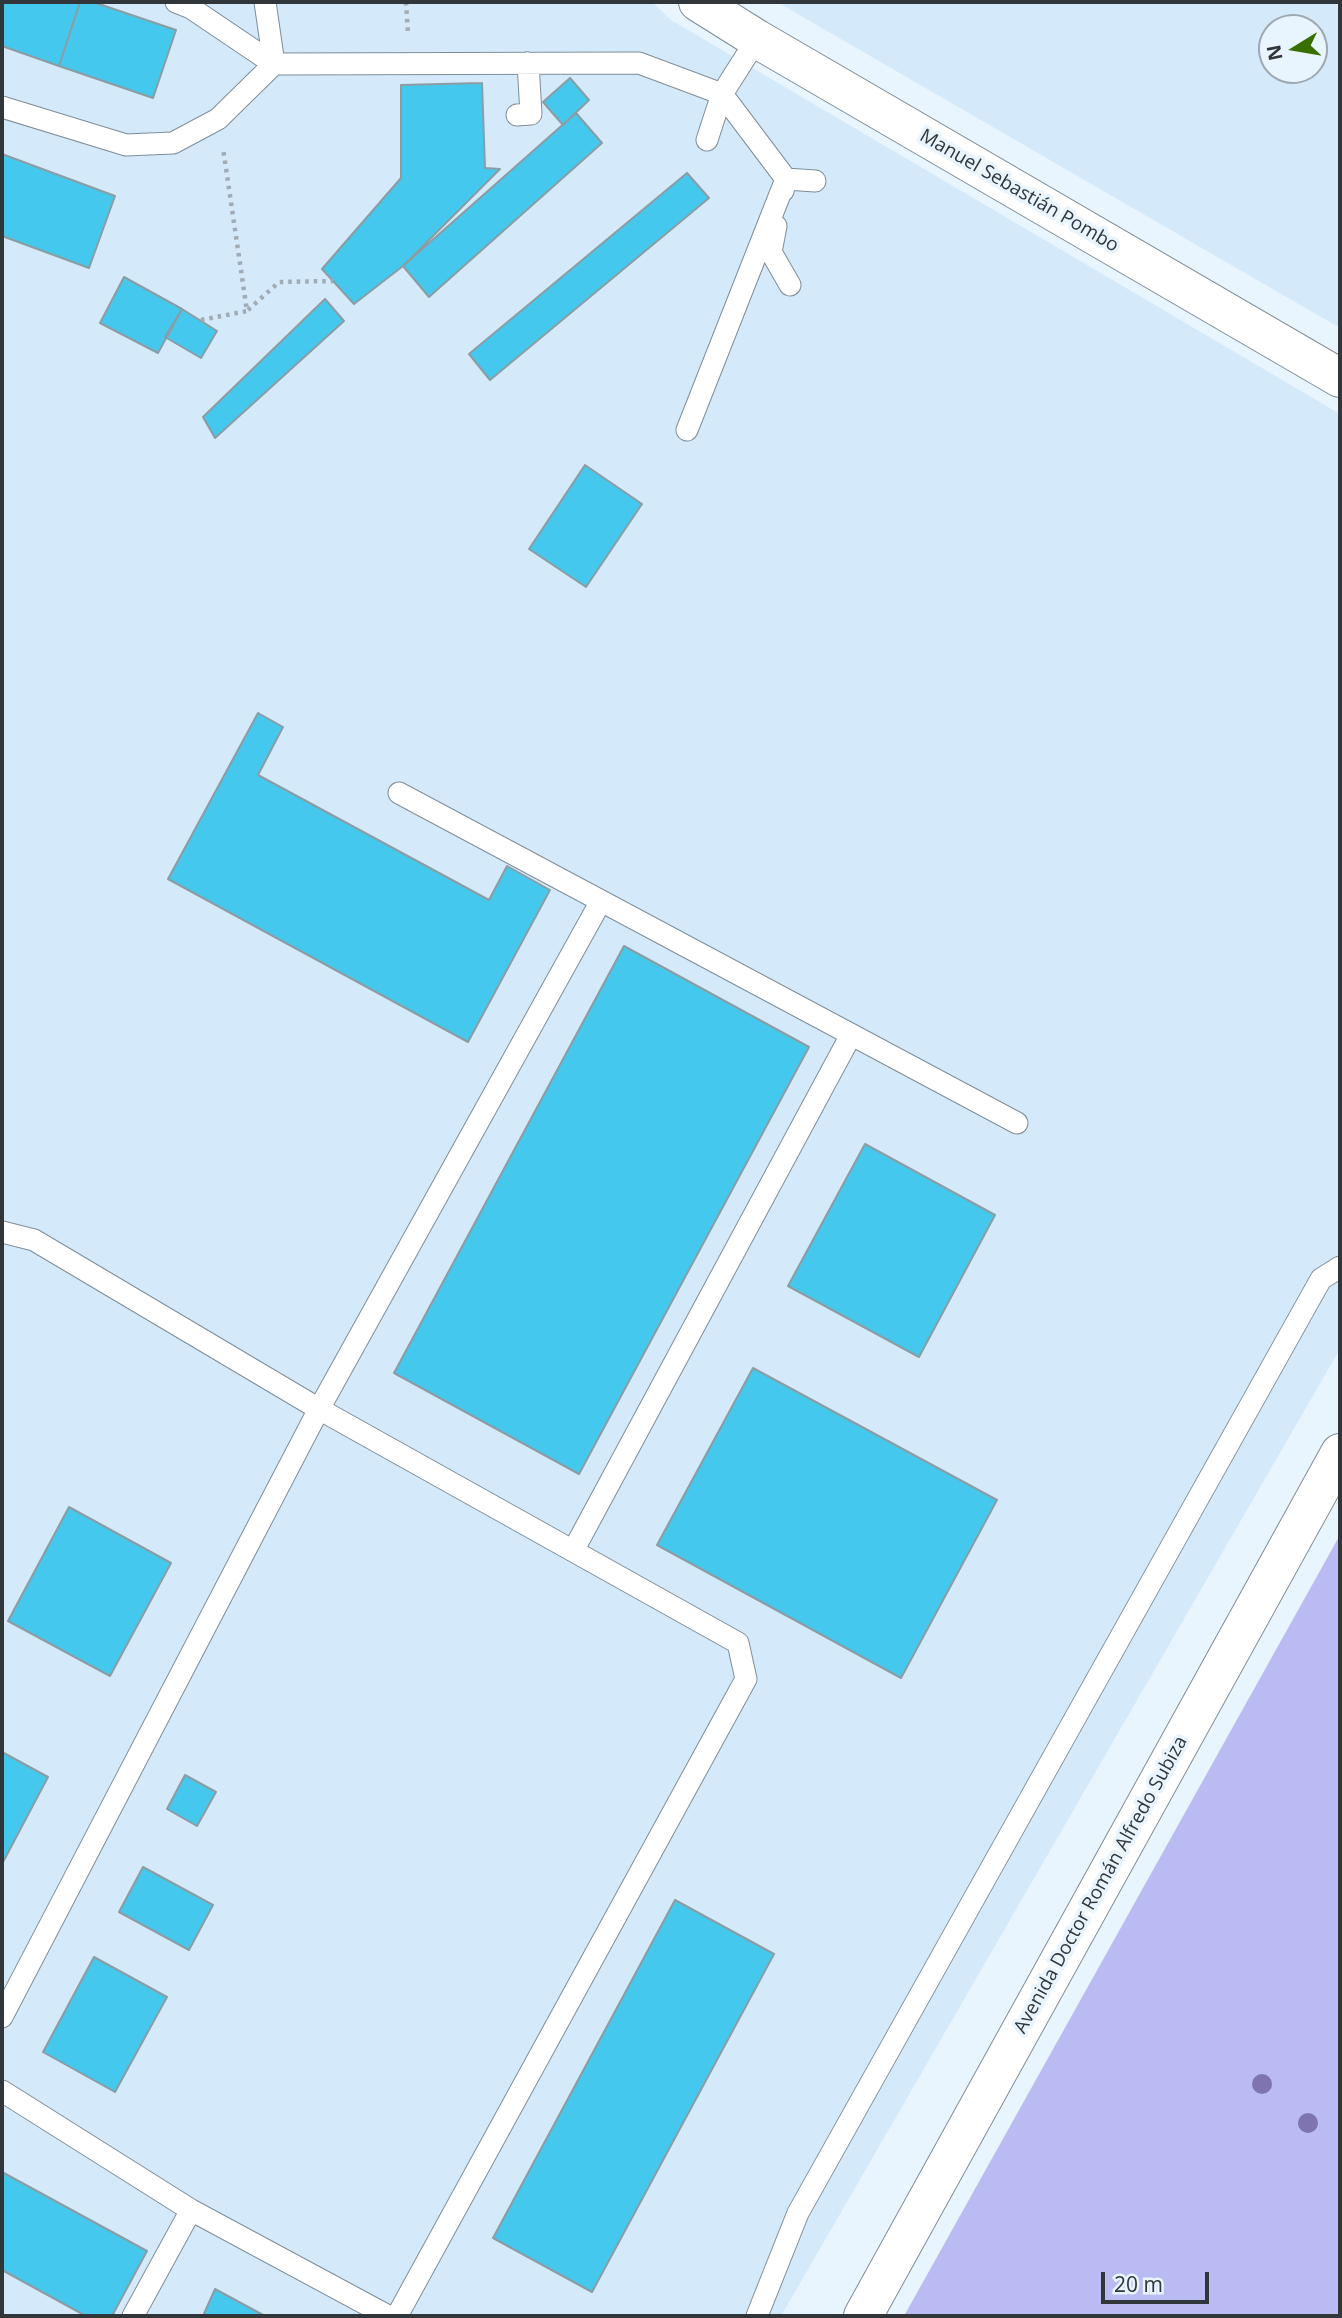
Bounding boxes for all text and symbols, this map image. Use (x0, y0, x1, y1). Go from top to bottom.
north arrow (1258, 14, 1328, 84)
text: N (1260, 43, 1289, 63)
street label: Manuel Sebastián Pombo (915, 125, 1123, 257)
street label: Avenida Doctor Román Alfredo Subiza (1009, 1732, 1193, 2038)
scale bar (1104, 2258, 1212, 2302)
text: 20 m (1114, 2270, 1163, 2298)

